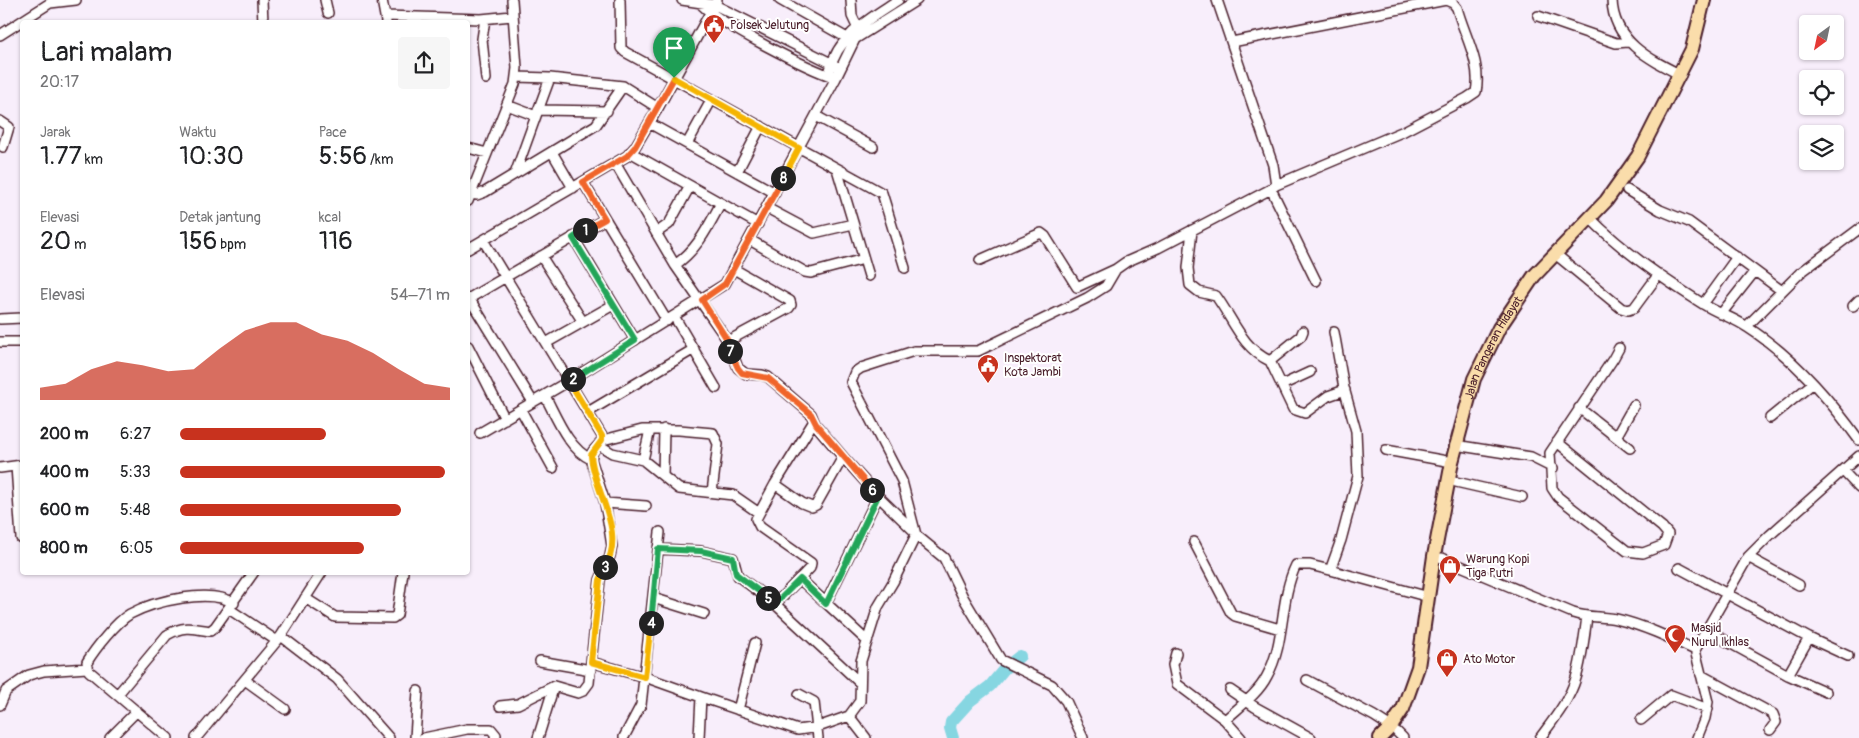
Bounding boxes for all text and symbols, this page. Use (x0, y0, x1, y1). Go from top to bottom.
public building icon: Polsek Jelutung (702, 13, 726, 44)
north arrow (1799, 15, 1844, 60)
map controls (1799, 15, 1844, 170)
place label: Polsek Jelutung (730, 18, 809, 33)
pin (653, 27, 695, 78)
icon: arrive (660, 34, 688, 62)
text: Lari malam (40, 35, 172, 70)
button: share (398, 37, 450, 89)
button: locate (1799, 70, 1844, 115)
text: 20:17 (40, 72, 79, 92)
text: Jarak (40, 124, 71, 141)
text: Waktu (179, 124, 216, 141)
text: Pace (319, 124, 346, 141)
button: layers (1799, 125, 1844, 170)
text: 1.77 (40, 141, 82, 172)
text: 10:30 (179, 141, 244, 172)
text: 5:56 (319, 141, 367, 172)
text: km (82, 151, 103, 168)
text: /km (367, 151, 393, 168)
pin: 8 (770, 166, 796, 190)
text: 8 (780, 170, 787, 187)
text: Elevasi (40, 209, 79, 226)
text: Detak jantung (179, 209, 261, 226)
text: kcal (319, 209, 341, 226)
pin: 1 (572, 218, 598, 242)
text: 1 (583, 222, 588, 239)
text: 20 (40, 226, 71, 257)
text: 156 (179, 226, 217, 257)
text: 116 (319, 226, 353, 257)
text: m (71, 236, 87, 253)
text: bpm (217, 236, 246, 253)
text: Elevasi (40, 285, 85, 305)
text: 54–71 m (390, 285, 450, 305)
street label: Jalan Pangeran Hidayat (1462, 293, 1526, 401)
pin: 7 (718, 338, 742, 364)
text: 7 (727, 343, 734, 360)
place label: Inspektorat Kota Jambi (1004, 351, 1062, 380)
public building icon: Inspektorat Kota Jambi (976, 353, 1000, 384)
pin: 2 (560, 366, 586, 392)
text: 2 (570, 371, 577, 388)
text: 200 m (40, 424, 88, 444)
text: 6:27 (120, 424, 151, 444)
text: 400 m (40, 462, 89, 482)
text: 5:33 (120, 462, 151, 482)
pin: 6 (860, 478, 884, 502)
text: 6 (868, 482, 877, 499)
text: 600 m (40, 500, 89, 520)
text: 5:48 (120, 500, 150, 520)
text: 800 m (40, 538, 88, 558)
text: 6:05 (120, 538, 153, 558)
place label: Warung Kopi Tiga Putri (1466, 552, 1529, 581)
pin: 3 (592, 554, 618, 580)
shop icon: Warung Kopi Tiga Putri (1438, 554, 1462, 585)
text: 3 (602, 559, 609, 576)
pin: 5 (756, 586, 780, 610)
text: 5 (765, 590, 772, 607)
pin: 4 (638, 610, 664, 636)
text: 4 (647, 615, 656, 632)
place label: Masjid Nurul Ikhlas (1691, 621, 1749, 650)
mosque icon: Masjid Nurul Ikhlas (1663, 623, 1687, 654)
shop icon: Ato Motor (1435, 647, 1459, 678)
place label: Ato Motor (1463, 652, 1516, 667)

